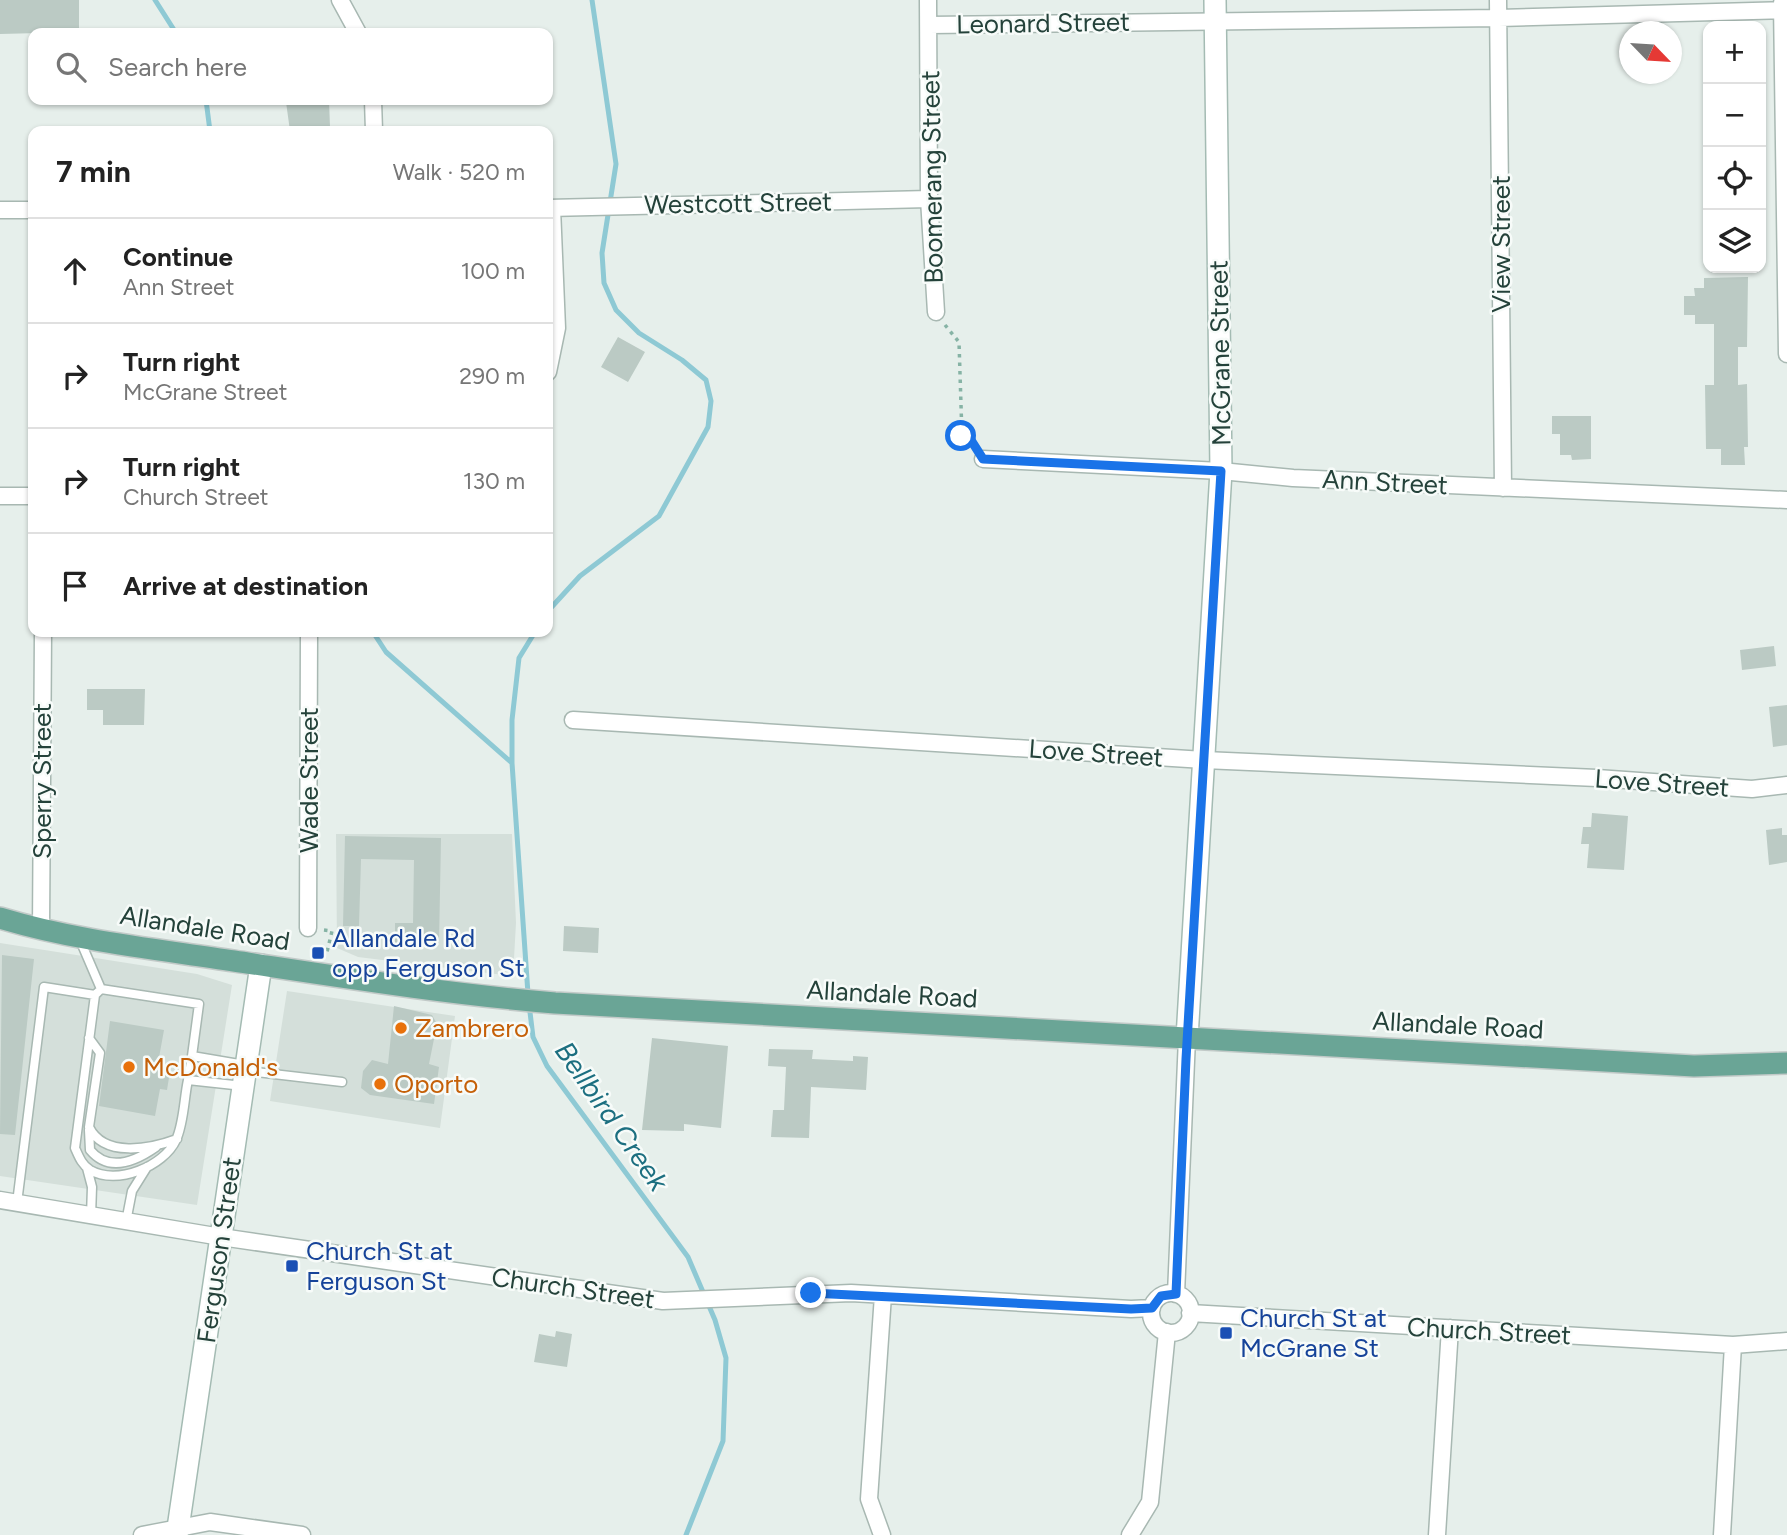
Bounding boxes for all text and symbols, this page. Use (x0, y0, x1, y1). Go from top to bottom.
street label: Leonard Street (956, 5, 1130, 41)
north arrow (1619, 21, 1682, 84)
map controls (1703, 21, 1766, 273)
button: + (1703, 21, 1766, 84)
search box (28, 28, 553, 105)
icon: search (52, 48, 90, 86)
text: Search here (108, 51, 247, 83)
street label: Boomerang Street (914, 70, 950, 284)
button: − (1703, 84, 1766, 147)
button: locate (1703, 147, 1766, 210)
text: 7 min (56, 153, 131, 190)
text: Walk · 520 m (393, 158, 525, 186)
street label: View Street (1485, 175, 1517, 313)
street label: Westcott Street (644, 185, 832, 221)
button: layers (1703, 210, 1766, 273)
text: Continue (123, 241, 233, 273)
icon: ahead (56, 252, 94, 290)
text: 100 m (461, 257, 525, 285)
street label: McGrane Street (1202, 260, 1238, 446)
text: Ann Street (123, 273, 234, 301)
text: Turn right (123, 346, 240, 378)
icon: right (56, 357, 94, 395)
text: 290 m (459, 362, 525, 390)
text: McGrane Street (123, 378, 287, 406)
route start (945, 420, 976, 451)
text: Turn right (123, 451, 240, 483)
icon: right (56, 462, 94, 500)
street label: Ann Street (1321, 463, 1449, 501)
text: 130 m (463, 467, 525, 495)
text: Church Street (123, 483, 268, 511)
icon: arrive (56, 567, 94, 605)
text: Arrive at destination (123, 570, 368, 602)
street label: Sperry Street (26, 703, 58, 859)
street label: Wade Street (293, 707, 325, 853)
street label: Love Street (1028, 732, 1165, 774)
street label: Love Street (1594, 762, 1731, 804)
street label: Allandale Road (118, 899, 292, 957)
place label: Allandale Rd opp Ferguson St (332, 922, 525, 984)
marker: Allandale Rd opp Ferguson St (310, 945, 326, 961)
street label: Allandale Road (806, 974, 978, 1014)
street label: Allandale Road (1372, 1005, 1544, 1045)
place label: Zambrero (415, 1012, 529, 1044)
marker: Zambrero (393, 1020, 409, 1036)
water label: Bellbird Creek (548, 1035, 677, 1198)
place label: McDonald's (143, 1051, 278, 1083)
marker: McDonald's (121, 1059, 137, 1075)
place label: Oporto (394, 1068, 478, 1100)
marker: Oporto (372, 1076, 388, 1092)
street label: Ferguson Street (190, 1155, 248, 1345)
place label: Church St at Ferguson St (306, 1235, 453, 1297)
marker: Church St at Ferguson St (284, 1258, 300, 1274)
street label: Church Street (489, 1261, 657, 1315)
route end (795, 1277, 826, 1308)
place label: Church St at McGrane St (1240, 1302, 1387, 1364)
street label: Church Street (1406, 1311, 1572, 1351)
marker: Church St at McGrane St (1218, 1325, 1234, 1341)

